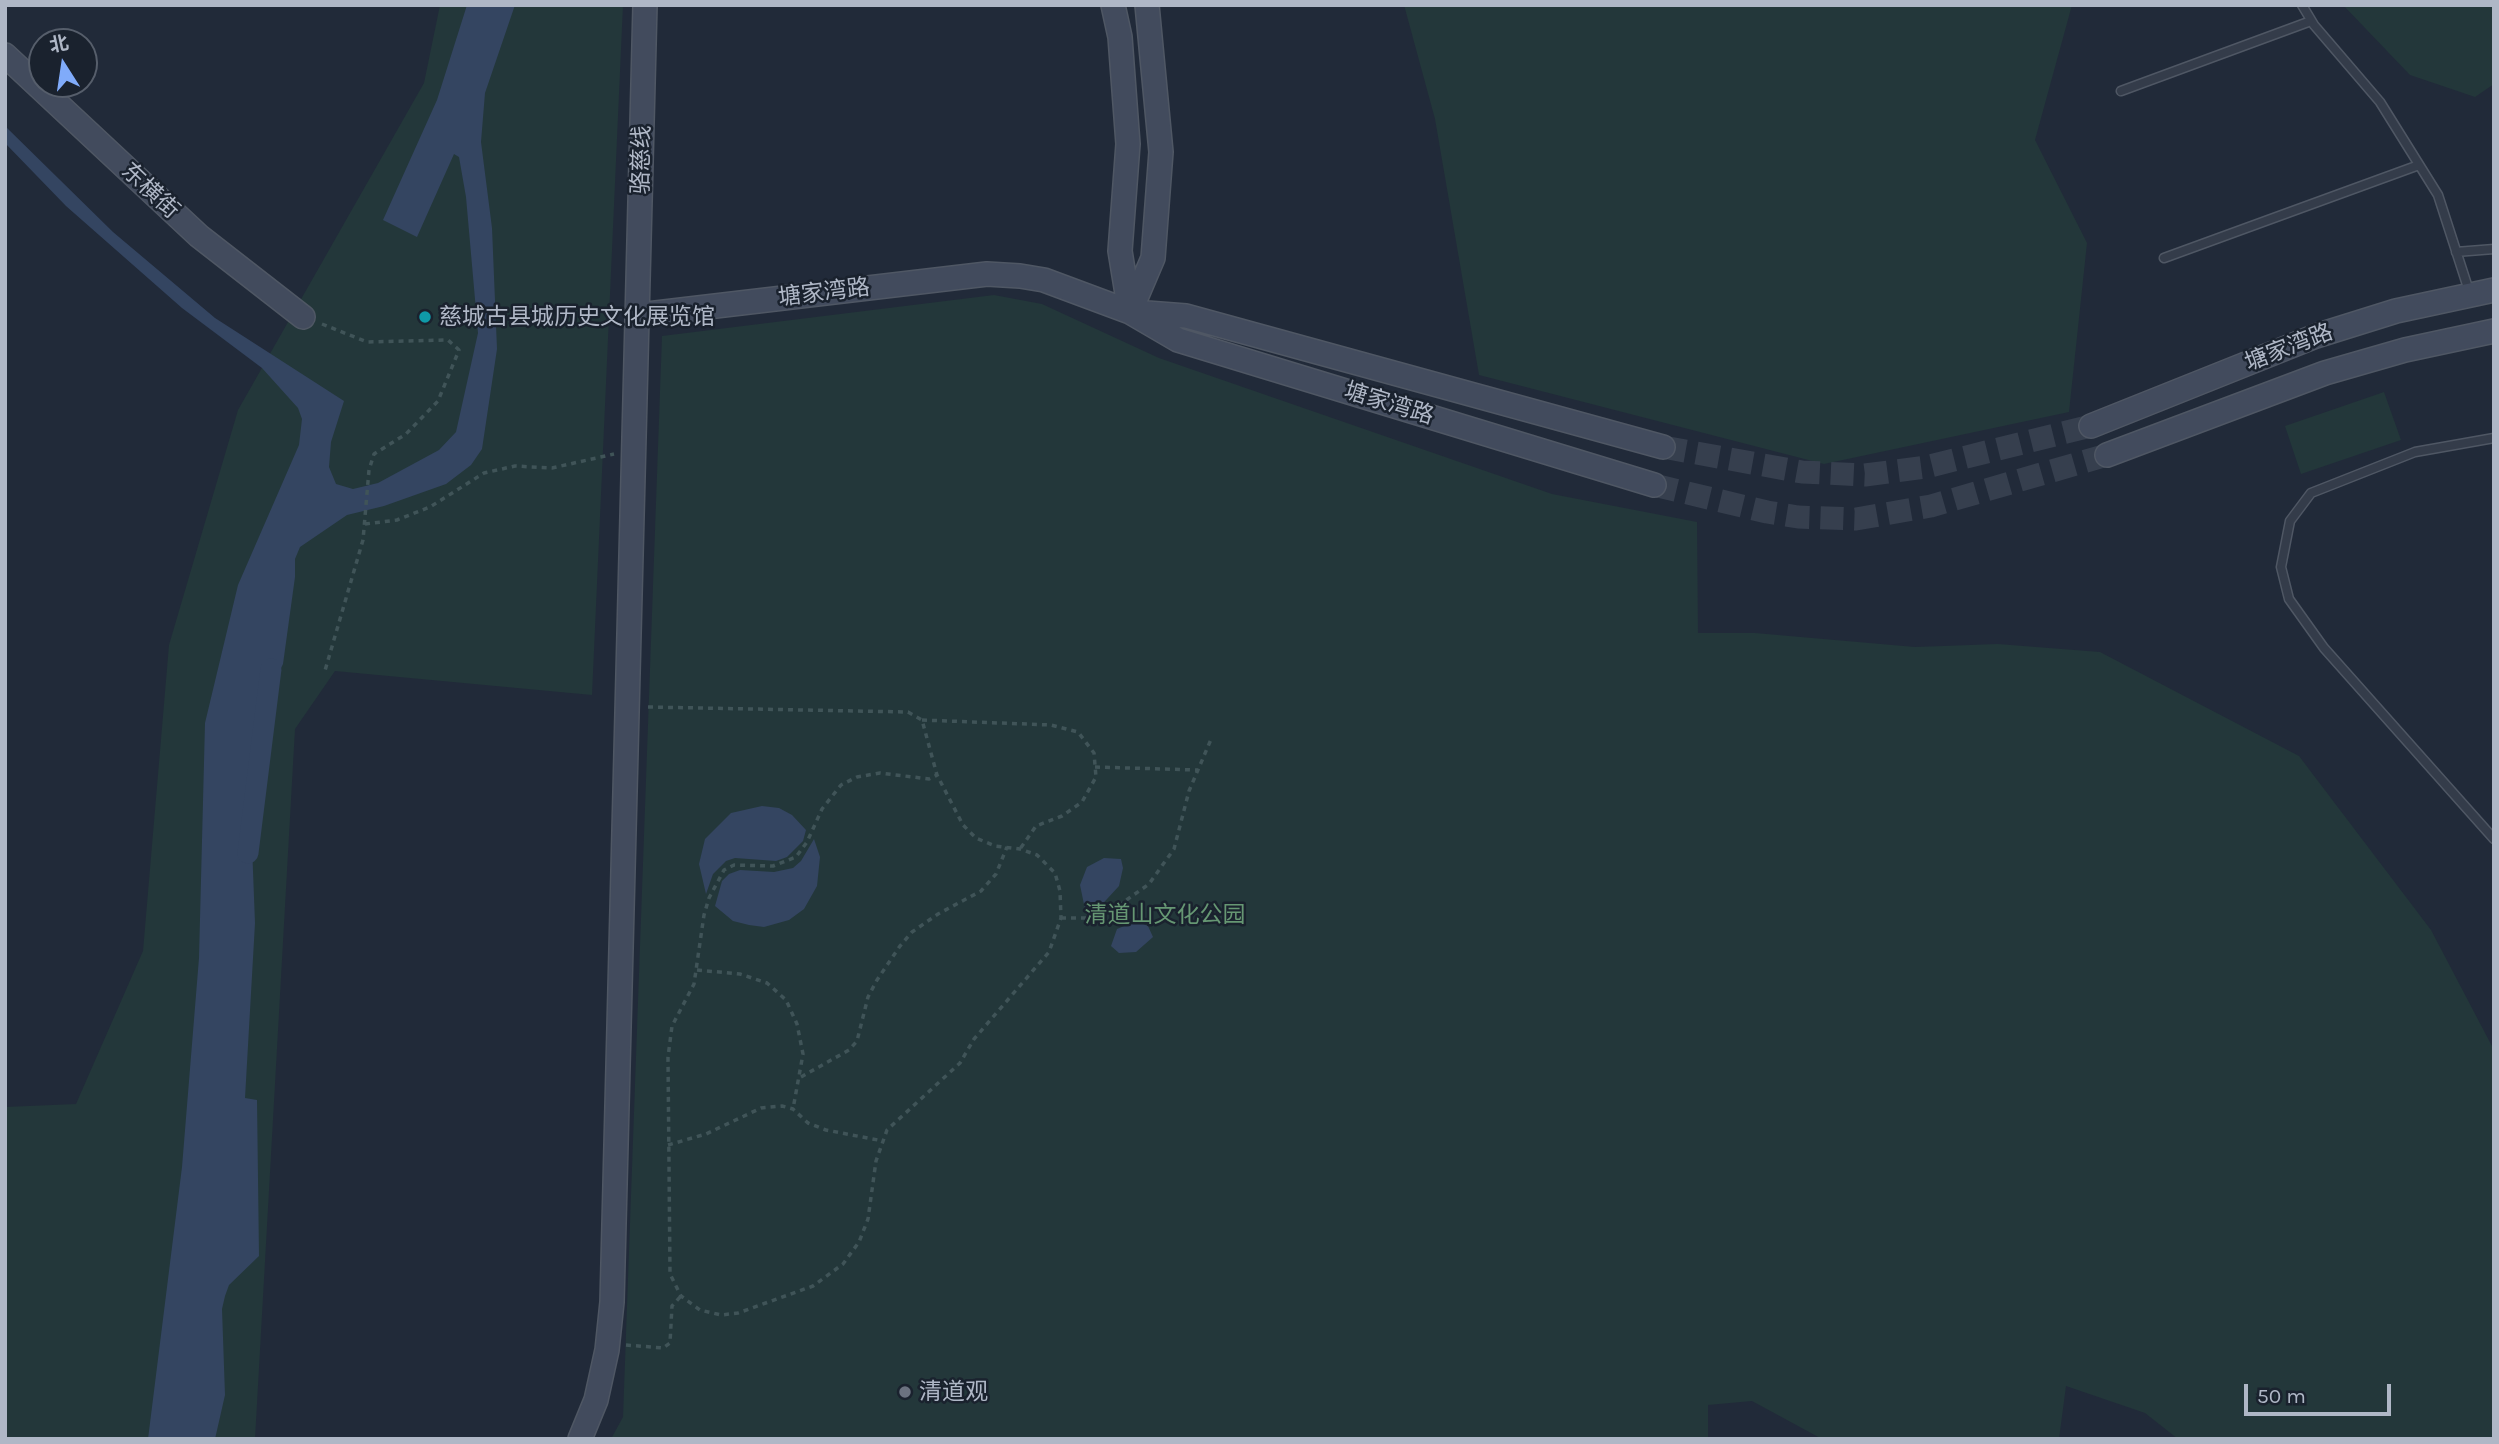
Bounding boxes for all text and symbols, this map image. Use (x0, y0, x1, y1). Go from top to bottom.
north arrow (28, 28, 98, 98)
text: 北 (47, 32, 71, 57)
street label: 骆慈线 (628, 125, 656, 195)
street label: 东横街 (115, 157, 185, 225)
street label: 塘家湾路 (777, 274, 871, 312)
place label: 慈城古县城历史文化展览馆 (439, 303, 715, 331)
marker: 慈城古县城历史文化展览馆 (417, 309, 433, 325)
street label: 塘家湾路 (2241, 319, 2337, 377)
street label: 塘家湾路 (1341, 377, 1437, 431)
park label: 清道山文化公园 (1085, 901, 1245, 929)
scale bar (2247, 1370, 2394, 1414)
place label: 清道观 (919, 1378, 988, 1406)
marker: 清道观 (897, 1384, 913, 1400)
text: 50 m (2257, 1384, 2306, 1408)

